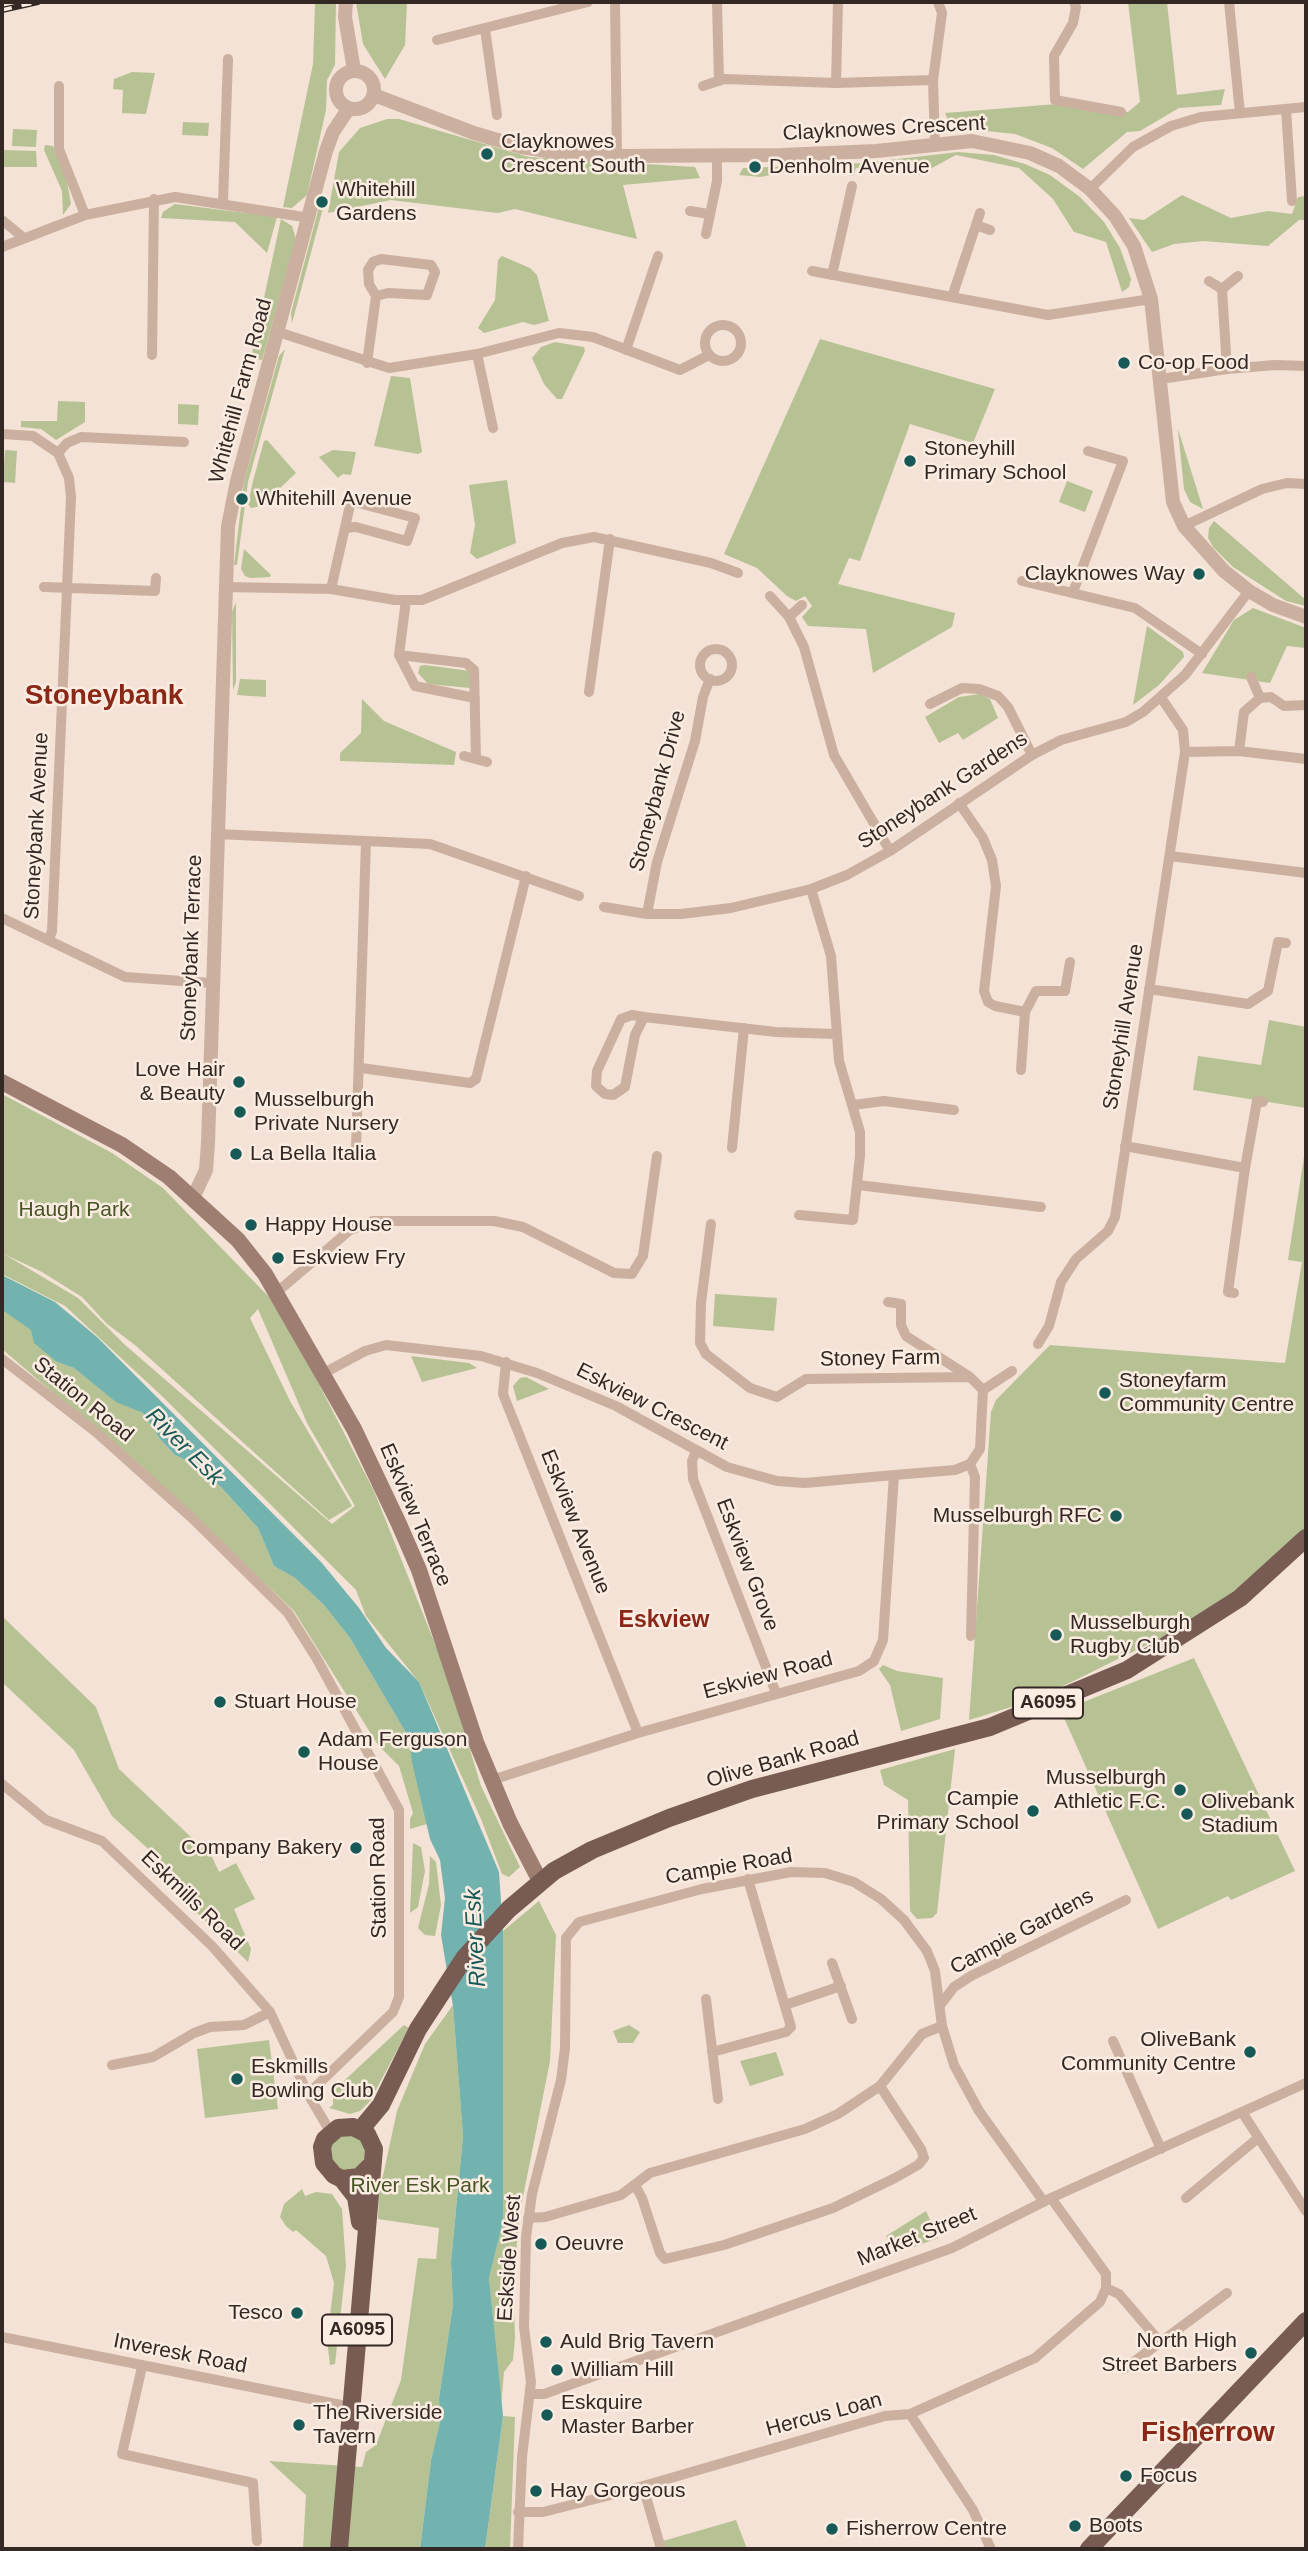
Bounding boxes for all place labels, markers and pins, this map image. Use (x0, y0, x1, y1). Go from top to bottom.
place label: Clayknowes Crescent South (501, 129, 646, 179)
marker: Clayknowes Crescent South (479, 146, 495, 162)
place label: Denholm Avenue (769, 154, 930, 180)
marker: Denholm Avenue (747, 159, 763, 175)
place label: Whitehill Gardens (336, 177, 417, 227)
marker: Whitehill Gardens (314, 194, 330, 210)
place label: Co-op Food (1138, 350, 1249, 376)
marker: Co-op Food (1116, 355, 1132, 371)
place label: Stoneyhill Primary School (924, 436, 1066, 486)
marker: Stoneyhill Primary School (902, 453, 918, 469)
place label: Whitehill Avenue (256, 486, 412, 512)
marker: Whitehill Avenue (234, 491, 250, 507)
place label: Clayknowes Way (1025, 561, 1185, 587)
marker: Clayknowes Way (1191, 566, 1207, 582)
place label: Love Hair & Beauty (135, 1057, 225, 1107)
marker: Love Hair & Beauty (231, 1074, 247, 1090)
place label: Musselburgh Private Nursery (254, 1087, 399, 1137)
marker: Musselburgh Private Nursery (232, 1104, 248, 1120)
place label: La Bella Italia (250, 1141, 376, 1167)
marker: La Bella Italia (228, 1146, 244, 1162)
place label: Happy House (265, 1212, 392, 1238)
marker: Happy House (243, 1217, 259, 1233)
place label: Eskview Fry (292, 1245, 405, 1271)
marker: Eskview Fry (270, 1250, 286, 1266)
place label: Stoneyfarm Community Centre (1119, 1368, 1294, 1418)
marker: Stoneyfarm Community Centre (1097, 1385, 1113, 1401)
place label: Musselburgh RFC (933, 1503, 1102, 1529)
marker: Musselburgh RFC (1108, 1508, 1124, 1524)
place label: Musselburgh Rugby Club (1070, 1610, 1190, 1660)
marker: Musselburgh Rugby Club (1048, 1627, 1064, 1643)
place label: Stuart House (234, 1689, 357, 1715)
marker: Stuart House (212, 1694, 228, 1710)
place label: Adam Ferguson House (318, 1727, 467, 1777)
marker: Adam Ferguson House (296, 1744, 312, 1760)
place label: Musselburgh Athletic F.C. (1046, 1765, 1166, 1815)
marker: Musselburgh Athletic F.C. (1172, 1782, 1188, 1798)
place label: Campie Primary School (877, 1786, 1019, 1836)
place label: Olivebank Stadium (1201, 1789, 1294, 1839)
marker: Campie Primary School (1025, 1803, 1041, 1819)
marker: Olivebank Stadium (1179, 1806, 1195, 1822)
place label: Company Bakery (181, 1835, 342, 1861)
marker: Company Bakery (348, 1840, 364, 1856)
place label: OliveBank Community Centre (1061, 2027, 1236, 2077)
marker: OliveBank Community Centre (1242, 2044, 1258, 2060)
place label: Eskmills Bowling Club (251, 2054, 374, 2104)
marker: Eskmills Bowling Club (229, 2071, 245, 2087)
place label: Oeuvre (555, 2231, 624, 2257)
marker: Oeuvre (533, 2236, 549, 2252)
place label: Tesco (228, 2300, 283, 2326)
marker: Tesco (289, 2305, 305, 2321)
place label: North High Street Barbers (1102, 2328, 1237, 2378)
place label: Auld Brig Tavern (560, 2329, 714, 2355)
marker: Auld Brig Tavern (538, 2334, 554, 2350)
marker: North High Street Barbers (1243, 2345, 1259, 2361)
place label: William Hill (571, 2357, 674, 2383)
marker: William Hill (549, 2362, 565, 2378)
place label: Eskquire Master Barber (561, 2390, 694, 2440)
place label: The Riverside Tavern (313, 2400, 443, 2450)
marker: Eskquire Master Barber (539, 2407, 555, 2423)
marker: The Riverside Tavern (291, 2417, 307, 2433)
place label: Focus (1140, 2463, 1197, 2489)
marker: Focus (1118, 2468, 1134, 2484)
place label: Hay Gorgeous (550, 2478, 685, 2504)
marker: Hay Gorgeous (528, 2483, 544, 2499)
place label: Boots (1089, 2513, 1143, 2539)
place label: Fisherrow Centre (846, 2516, 1007, 2542)
marker: Boots (1067, 2518, 1083, 2534)
marker: Fisherrow Centre (824, 2521, 840, 2537)

